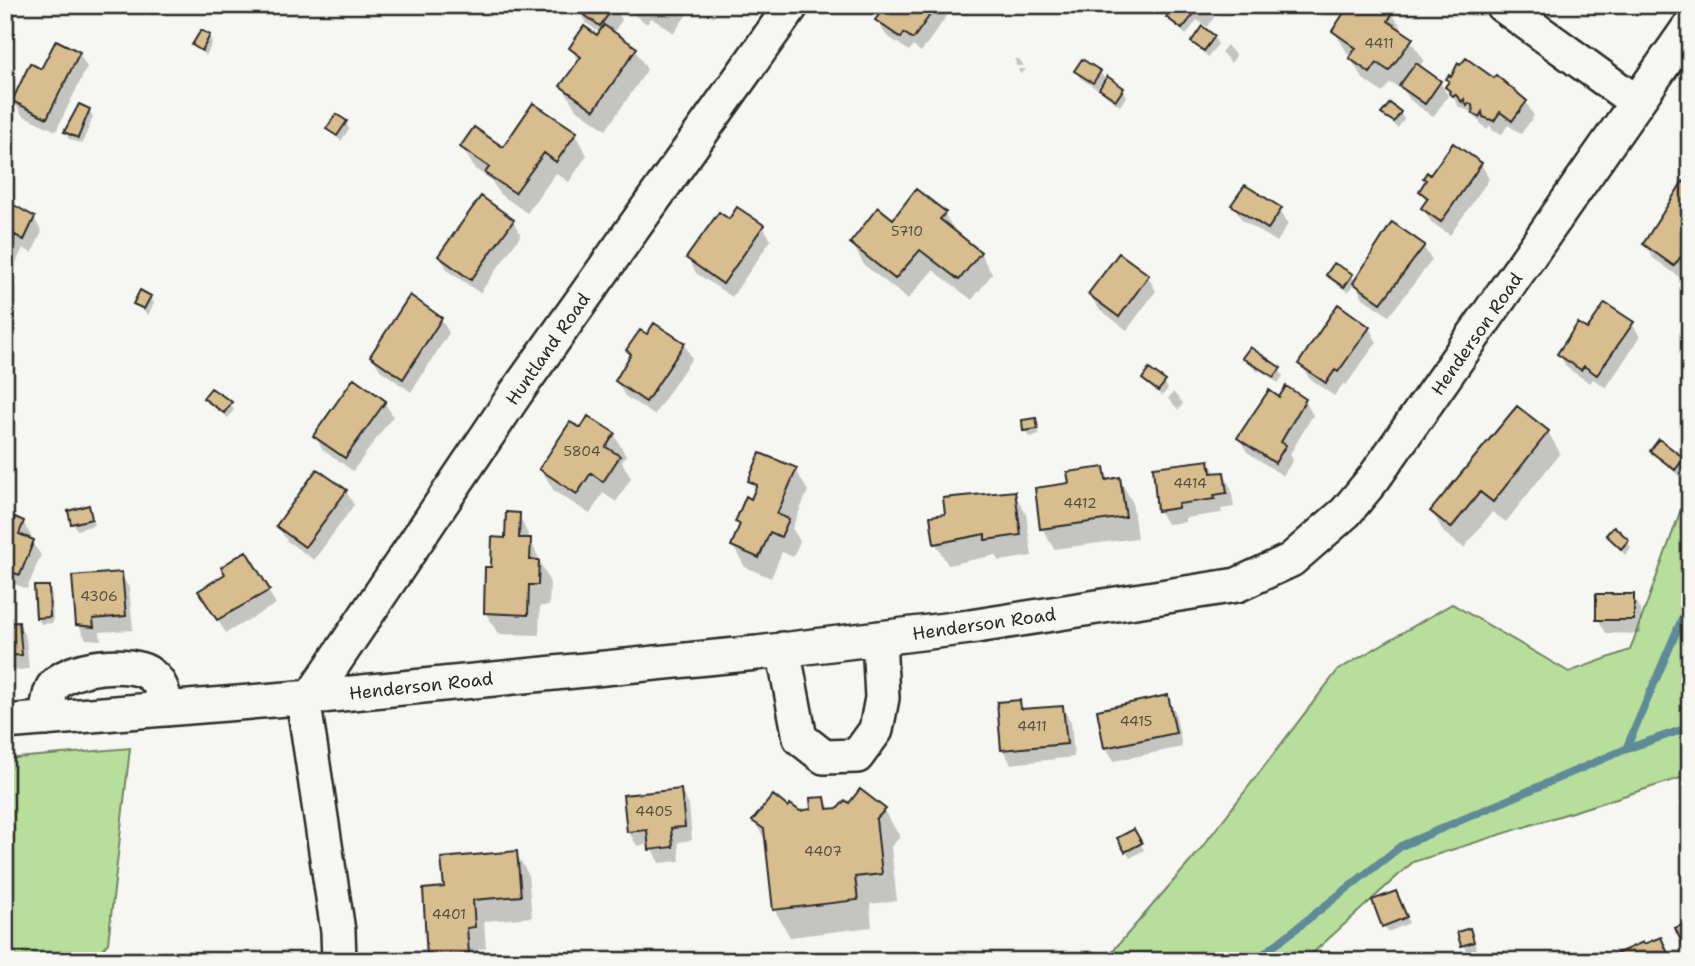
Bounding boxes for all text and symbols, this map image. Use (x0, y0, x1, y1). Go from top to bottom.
house number: 4411 (1364, 34, 1394, 52)
house number: 5710 (891, 222, 923, 240)
street label: Henderson Road (1426, 268, 1528, 400)
street label: Huntland Road (500, 288, 596, 410)
house number: 5804 (564, 442, 601, 460)
house number: 4414 (1173, 474, 1207, 492)
house number: 4412 (1063, 494, 1097, 512)
house number: 4306 (80, 587, 118, 605)
street label: Henderson Road (911, 602, 1057, 646)
street label: Henderson Road (348, 667, 494, 705)
house number: 4415 (1120, 712, 1152, 730)
house number: 4411 (1017, 717, 1047, 735)
house number: 4405 (635, 802, 673, 820)
house number: 4407 (804, 842, 842, 860)
house number: 4401 (432, 905, 466, 923)

